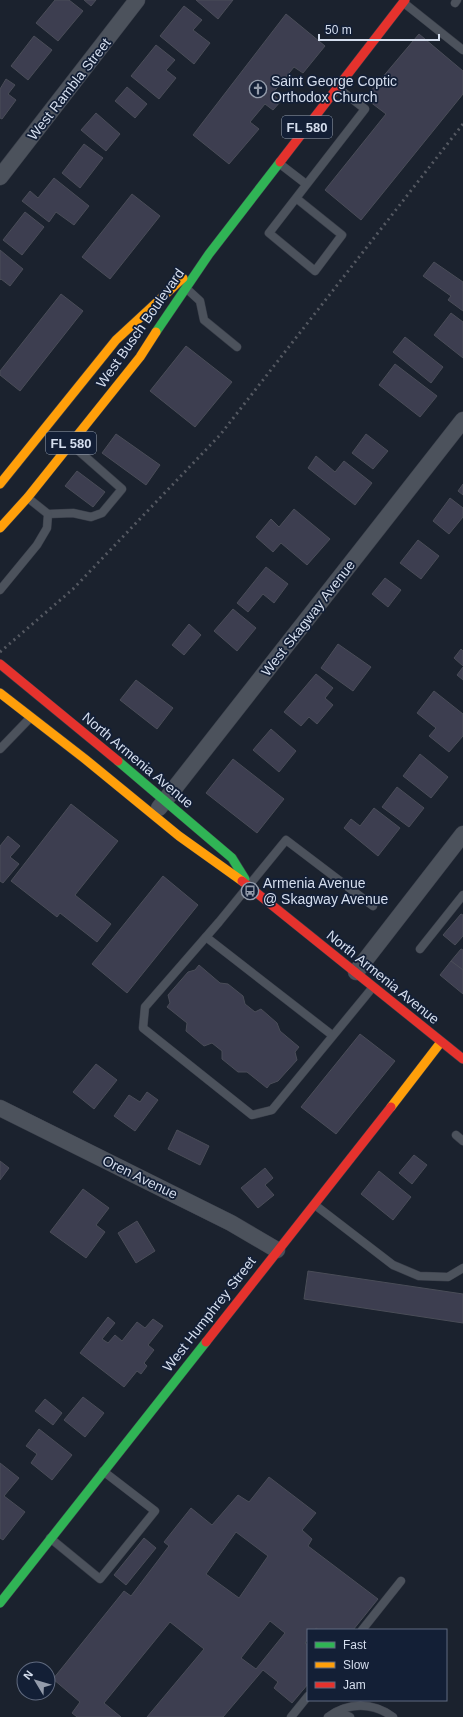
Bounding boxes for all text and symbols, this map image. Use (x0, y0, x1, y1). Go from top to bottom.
scale bar (319, 16, 439, 42)
text: 50 m (325, 23, 352, 37)
street label: West Rambla Street (24, 35, 114, 143)
place label: Saint George Coptic Orthodox Church (271, 73, 397, 105)
church icon: Saint George Coptic Orthodox Church (248, 79, 268, 99)
road number: FL 580 (282, 116, 332, 138)
street label: West Busch Boulevard (93, 266, 187, 390)
road number: FL 580 (46, 432, 96, 454)
street label: West Skagway Avenue (258, 557, 358, 679)
street label: North Armenia Avenue (79, 709, 197, 811)
place label: Armenia Avenue @ Skagway Avenue (263, 875, 388, 907)
bus stop icon: Armenia Avenue @ Skagway Avenue (240, 881, 260, 901)
street label: North Armenia Avenue (324, 927, 443, 1027)
street label: Oren Avenue (100, 1152, 180, 1202)
street label: West Humphrey Street (159, 1253, 259, 1375)
legend (307, 1629, 447, 1701)
text: Fast (343, 1638, 367, 1652)
text: Slow (343, 1658, 369, 1672)
north arrow (16, 1661, 56, 1701)
text: N (21, 1668, 35, 1682)
text: Jam (343, 1678, 366, 1692)

